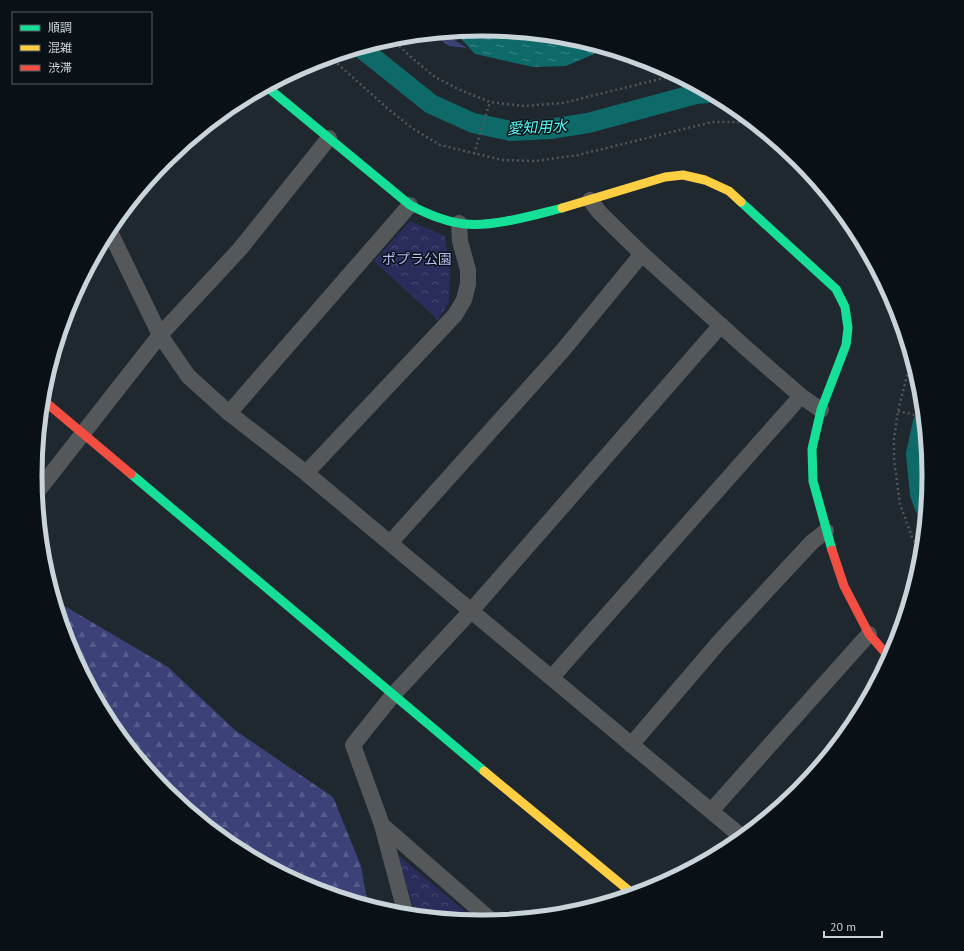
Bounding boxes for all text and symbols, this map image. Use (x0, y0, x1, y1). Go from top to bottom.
legend (12, 12, 152, 84)
text: 順調 (48, 20, 72, 35)
text: 混雑 (48, 40, 72, 55)
text: 渋滞 (48, 60, 72, 75)
water label: 愛知用水 (507, 116, 569, 138)
park label: ポプラ公園 (382, 250, 452, 268)
scale bar (824, 913, 882, 939)
text: 20 m (830, 919, 856, 934)

